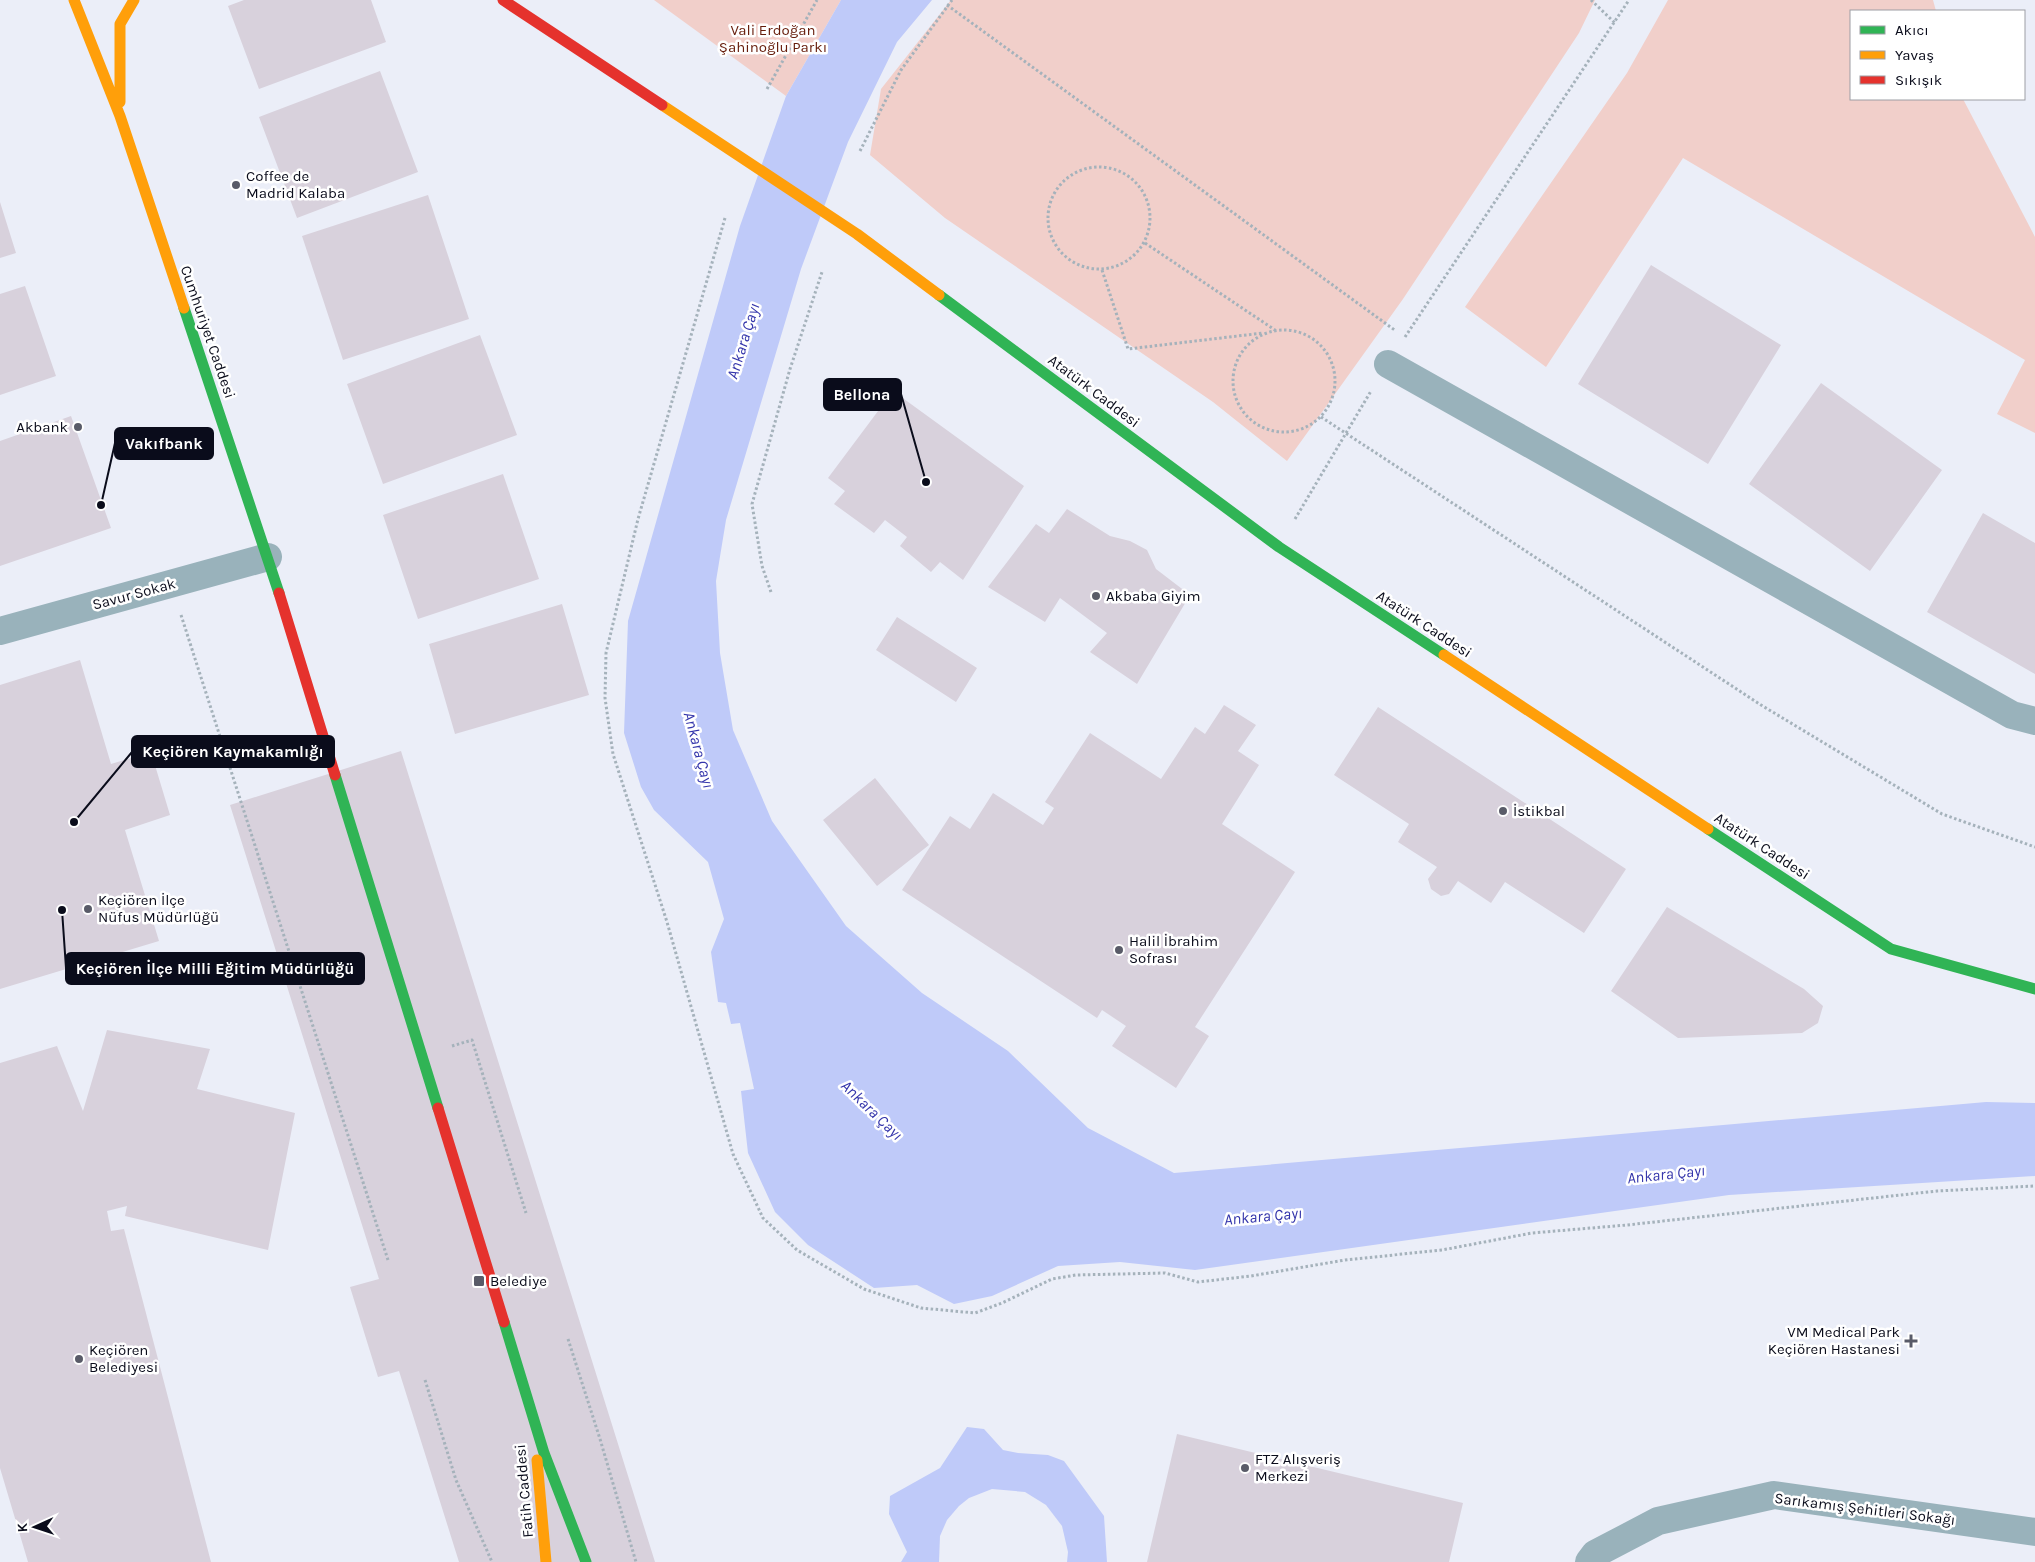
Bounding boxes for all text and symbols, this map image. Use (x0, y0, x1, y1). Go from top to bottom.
legend (1850, 10, 2025, 100)
park label: Vali Erdoğan Şahinoğlu Parkı (719, 21, 827, 56)
text: Akıcı (1895, 21, 1929, 39)
text: Yavaş (1895, 46, 1934, 64)
text: Sıkışık (1895, 71, 1942, 89)
place label: Coffee de Madrid Kalaba (246, 167, 345, 202)
marker: Coffee de Madrid Kalaba (230, 179, 242, 191)
street label: Cumhuriyet Caddesi (177, 263, 239, 401)
water label: Ankara Çayı (722, 301, 764, 381)
street label: Atatürk Caddesi (1045, 351, 1143, 431)
callout: Bellona (824, 379, 901, 410)
text: Bellona (834, 385, 890, 404)
place label: Akbank (16, 418, 68, 436)
marker: Akbank (72, 421, 84, 433)
callout: Vakıfbank (115, 428, 213, 459)
text: Vakıfbank (125, 434, 203, 453)
street label: Savur Sokak (90, 574, 178, 614)
place label: Akbaba Giyim (1106, 587, 1201, 605)
street label: Atatürk Caddesi (1373, 587, 1475, 661)
marker: Akbaba Giyim (1090, 590, 1102, 602)
water label: Ankara Çayı (680, 710, 718, 790)
callout: Keçiören Kaymakamlığı (132, 736, 334, 767)
text: Keçiören Kaymakamlığı (142, 742, 324, 761)
place label: İstikbal (1513, 802, 1565, 820)
marker: İstikbal (1497, 805, 1509, 817)
street label: Atatürk Caddesi (1711, 809, 1813, 883)
place label: Keçiören İlçe Nüfus Müdürlüğü (98, 891, 219, 926)
marker: Keçiören İlçe Nüfus Müdürlüğü (82, 903, 94, 915)
place label: Halil İbrahim Sofrası (1129, 932, 1218, 967)
marker: Halil İbrahim Sofrası (1113, 944, 1125, 956)
callout: Keçiören İlçe Milli Eğitim Müdürlüğü (66, 953, 364, 984)
text: Keçiören İlçe Milli Eğitim Müdürlüğü (76, 959, 354, 978)
water label: Ankara Çayı (837, 1076, 907, 1144)
water label: Ankara Çayı (1626, 1160, 1706, 1188)
water label: Ankara Çayı (1223, 1203, 1303, 1229)
place label: Belediye (490, 1272, 547, 1290)
marker: Belediye (472, 1274, 486, 1288)
place label: VM Medical Park Keçiören Hastanesi (1768, 1323, 1900, 1358)
marker: VM Medical Park Keçiören Hastanesi (1904, 1334, 1918, 1348)
place label: Keçiören Belediyesi (89, 1341, 158, 1376)
marker: Keçiören Belediyesi (73, 1353, 85, 1365)
street label: Fatih Caddesi (511, 1444, 537, 1538)
place label: FTZ Alışveriş Merkezi (1255, 1450, 1341, 1485)
marker: FTZ Alışveriş Merkezi (1239, 1462, 1251, 1474)
street label: Sarıkamış Şehitleri Sokağı (1774, 1489, 1956, 1529)
north arrow (10, 1502, 60, 1552)
text: K (14, 1522, 31, 1533)

